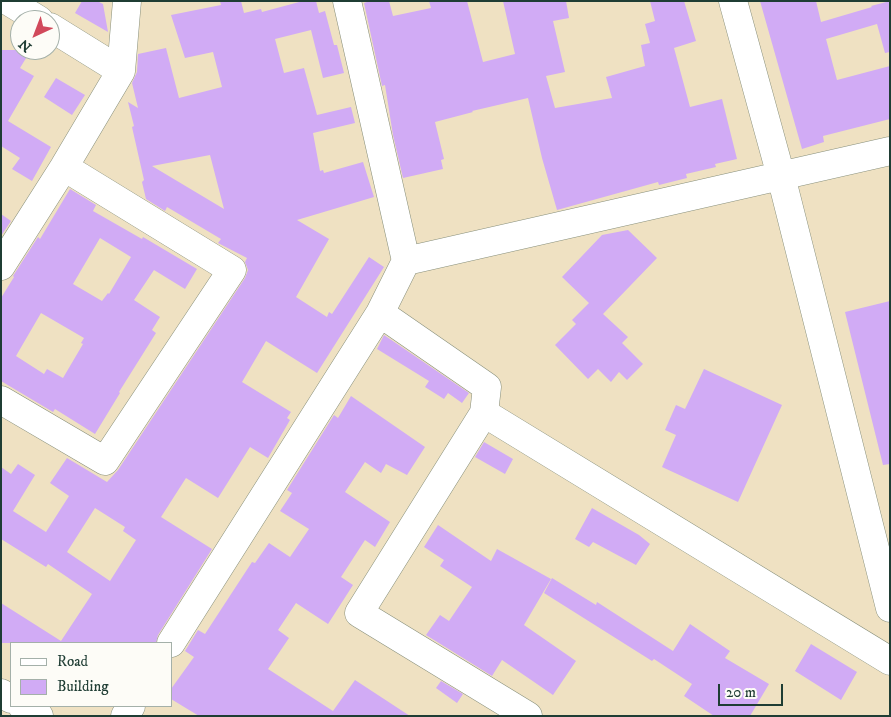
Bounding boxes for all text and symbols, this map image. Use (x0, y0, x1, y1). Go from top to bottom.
north arrow (10, 10, 60, 60)
text: N (15, 35, 36, 56)
legend (10, 642, 172, 707)
text: Road (57, 652, 88, 671)
scale bar (721, 674, 786, 706)
text: Building (57, 677, 109, 696)
text: 20 m (726, 683, 756, 702)

